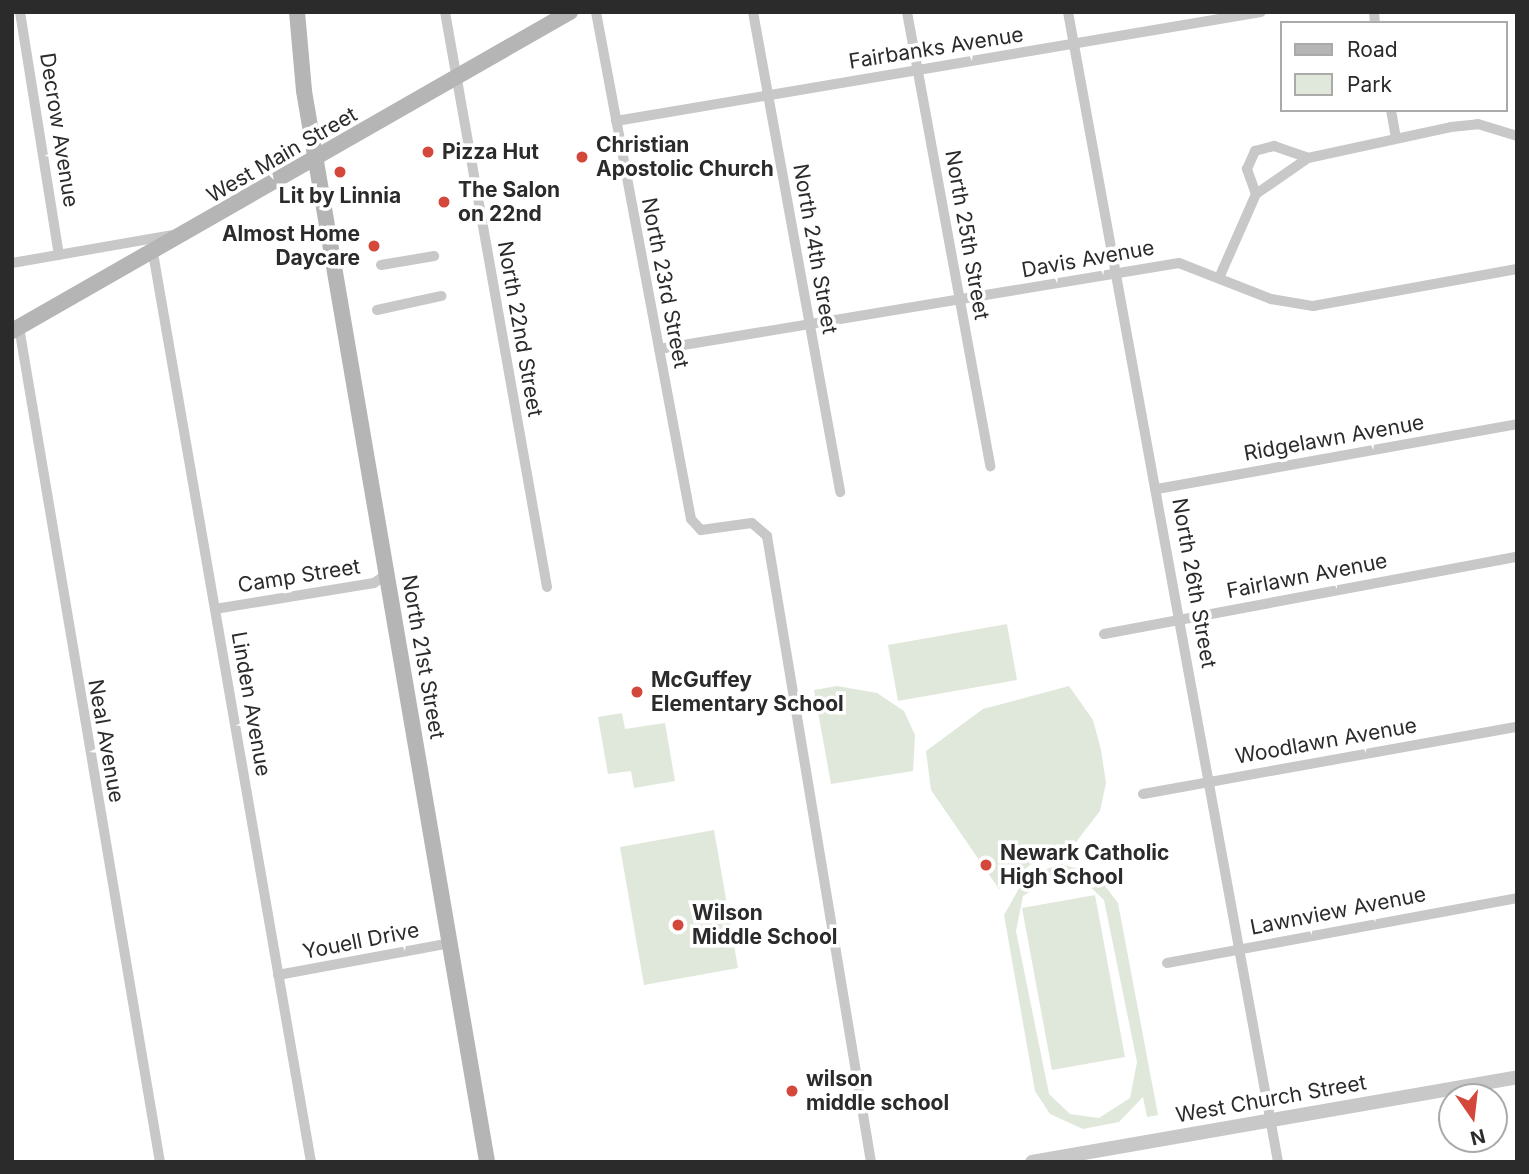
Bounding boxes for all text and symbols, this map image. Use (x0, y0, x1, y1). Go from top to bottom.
legend (1280, 21, 1508, 112)
street label: Fairbanks Avenue (847, 22, 1025, 74)
text: Road (1347, 37, 1398, 62)
street label: Decrow Avenue (34, 51, 84, 209)
text: Park (1347, 72, 1392, 97)
street label: West Main Street (202, 102, 362, 208)
place label: Christian Apostolic Church (596, 132, 774, 182)
place label: Pizza Hut (442, 139, 539, 165)
marker: Pizza Hut (420, 144, 436, 160)
street label: North 25th Street (940, 148, 994, 322)
marker: Christian Apostolic Church (574, 149, 590, 165)
street label: North 24th Street (788, 162, 842, 336)
marker: Lit by Linnia (332, 164, 348, 180)
place label: The Salon on 22nd (458, 177, 560, 227)
place label: Lit by Linnia (279, 183, 401, 209)
marker: The Salon on 22nd (436, 194, 452, 210)
street label: North 23rd Street (636, 196, 694, 370)
place label: Almost Home Daycare (222, 221, 360, 271)
street label: Davis Avenue (1020, 235, 1156, 283)
marker: Almost Home Daycare (366, 238, 382, 254)
street label: North 22nd Street (492, 239, 548, 419)
street label: Ridgelawn Avenue (1242, 410, 1426, 466)
street label: North 26th Street (1167, 496, 1221, 670)
street label: Fairlawn Avenue (1225, 548, 1389, 604)
street label: Camp Street (236, 554, 362, 598)
street label: North 21st Street (396, 573, 450, 741)
street label: Linden Avenue (226, 630, 276, 778)
place label: McGuffey Elementary School (651, 667, 844, 717)
street label: Neal Avenue (83, 677, 129, 805)
marker: McGuffey Elementary School (629, 684, 645, 700)
street label: Woodlawn Avenue (1233, 713, 1419, 769)
place label: Newark Catholic High School (1000, 840, 1169, 890)
marker: Newark Catholic High School (978, 857, 994, 873)
street label: Lawnview Avenue (1248, 882, 1428, 940)
place label: Wilson Middle School (692, 900, 838, 950)
street label: Youell Drive (301, 917, 421, 965)
marker: Wilson Middle School (670, 917, 686, 933)
place label: wilson middle school (806, 1066, 949, 1116)
street label: West Church Street (1174, 1070, 1368, 1128)
marker: wilson middle school (784, 1083, 800, 1099)
north arrow (1438, 1083, 1508, 1153)
text: N (1468, 1124, 1488, 1150)

